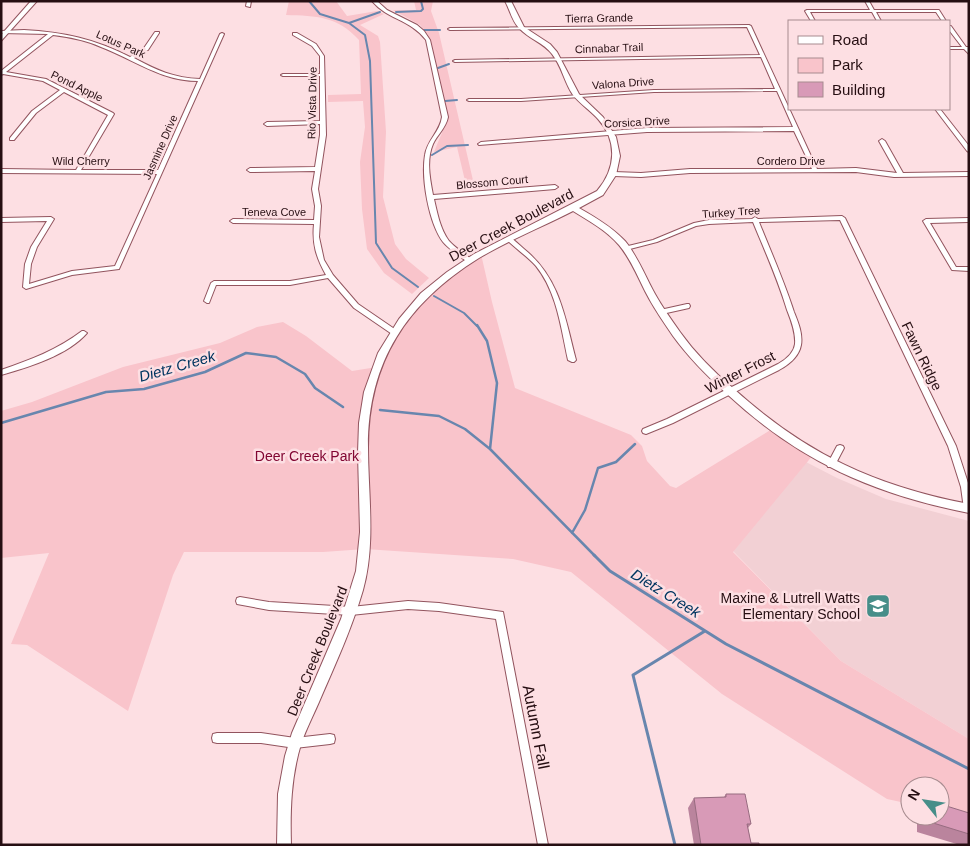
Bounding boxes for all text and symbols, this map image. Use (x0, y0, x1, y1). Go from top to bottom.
street label: Tierra Grande (565, 11, 633, 25)
legend (788, 20, 950, 110)
street label: Lotus Park (95, 28, 148, 60)
text: Road (832, 31, 868, 48)
street label: Cinnabar Trail (575, 41, 643, 55)
text: Park (832, 56, 863, 73)
street label: Rio Vista Drive (305, 67, 319, 139)
street label: Pond Apple (49, 68, 105, 104)
street label: Valona Drive (592, 75, 654, 91)
text: Building (832, 81, 885, 98)
street label: Jasmine Drive (140, 113, 180, 181)
street label: Corsica Drive (604, 114, 670, 130)
street label: Wild Cherry (52, 155, 110, 167)
street label: Cordero Drive (757, 155, 825, 167)
street label: Blossom Court (456, 173, 528, 191)
street label: Deer Creek Boulevard (446, 185, 576, 265)
street label: Turkey Tree (702, 204, 760, 220)
street label: Teneva Cove (242, 206, 306, 218)
street label: Fawn Ridge (898, 319, 946, 393)
water label: Dietz Creek (137, 347, 218, 385)
street label: Winter Frost (702, 348, 778, 396)
park label: Deer Creek Park (255, 448, 360, 464)
water label: Dietz Creek (628, 565, 705, 622)
street label: Deer Creek Boulevard (284, 584, 350, 718)
place label: Maxine & Lutrell Watts Elementary School (720, 590, 860, 622)
school or university icon: Maxine & Lutrell Watts Elementary School (865, 593, 891, 619)
street label: Autumn Fall (520, 683, 552, 771)
north arrow (900, 776, 950, 826)
text: N (904, 786, 923, 803)

